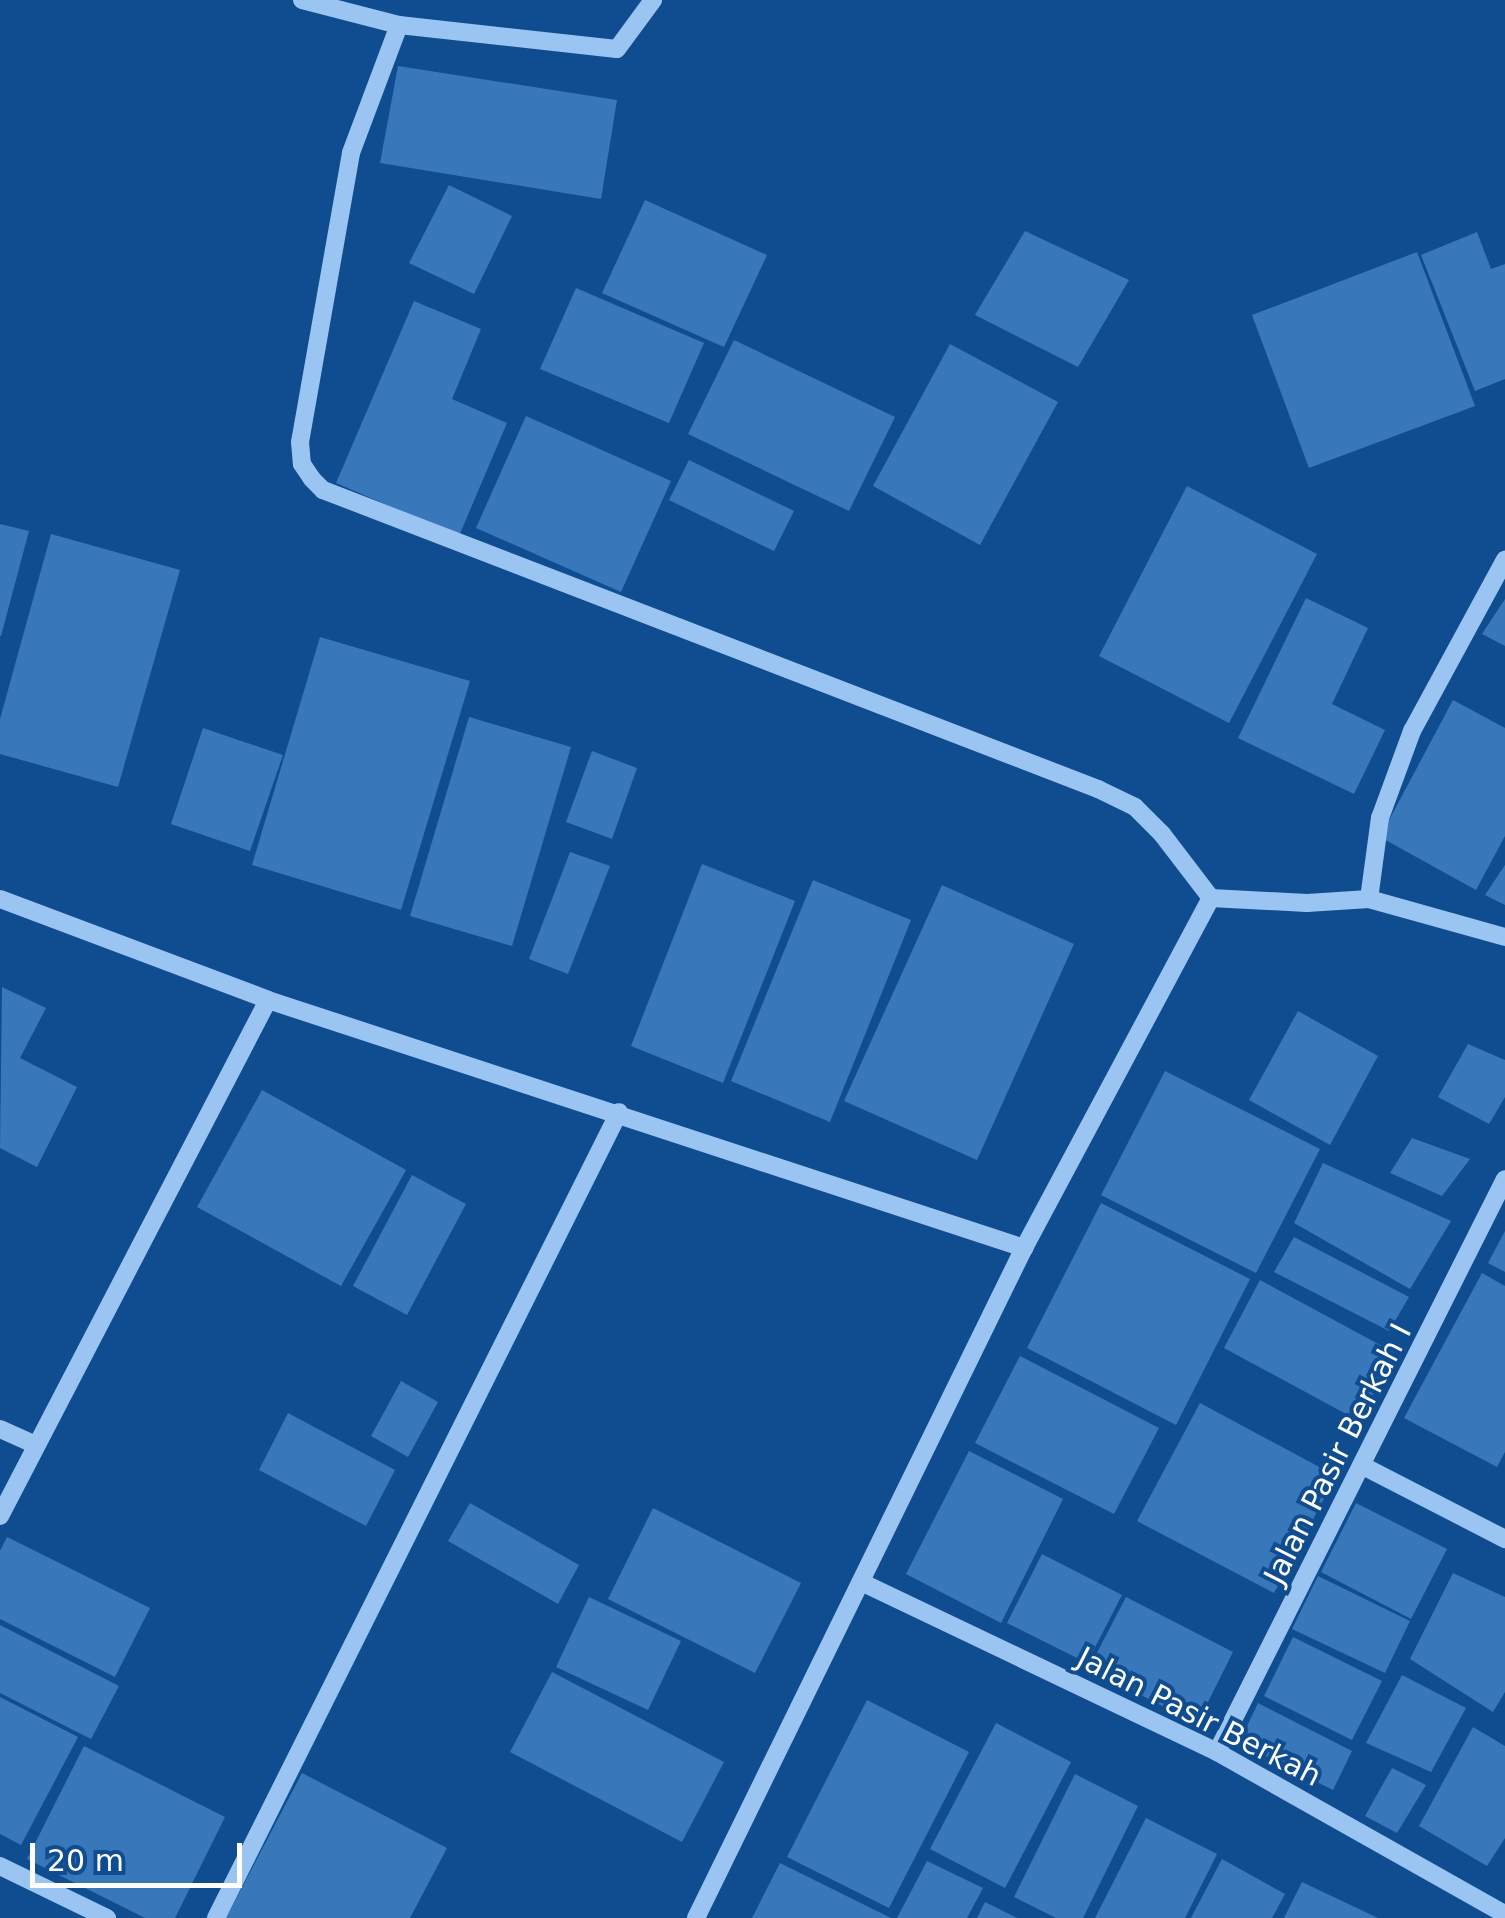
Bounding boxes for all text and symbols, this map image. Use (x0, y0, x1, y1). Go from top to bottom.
street label: Jalan Pasir Berkah I (1257, 1318, 1419, 1590)
street label: Jalan Pasir Berkah (1071, 1640, 1327, 1794)
scale bar (35, 1823, 248, 1885)
text: 20 m (47, 1843, 124, 1878)

